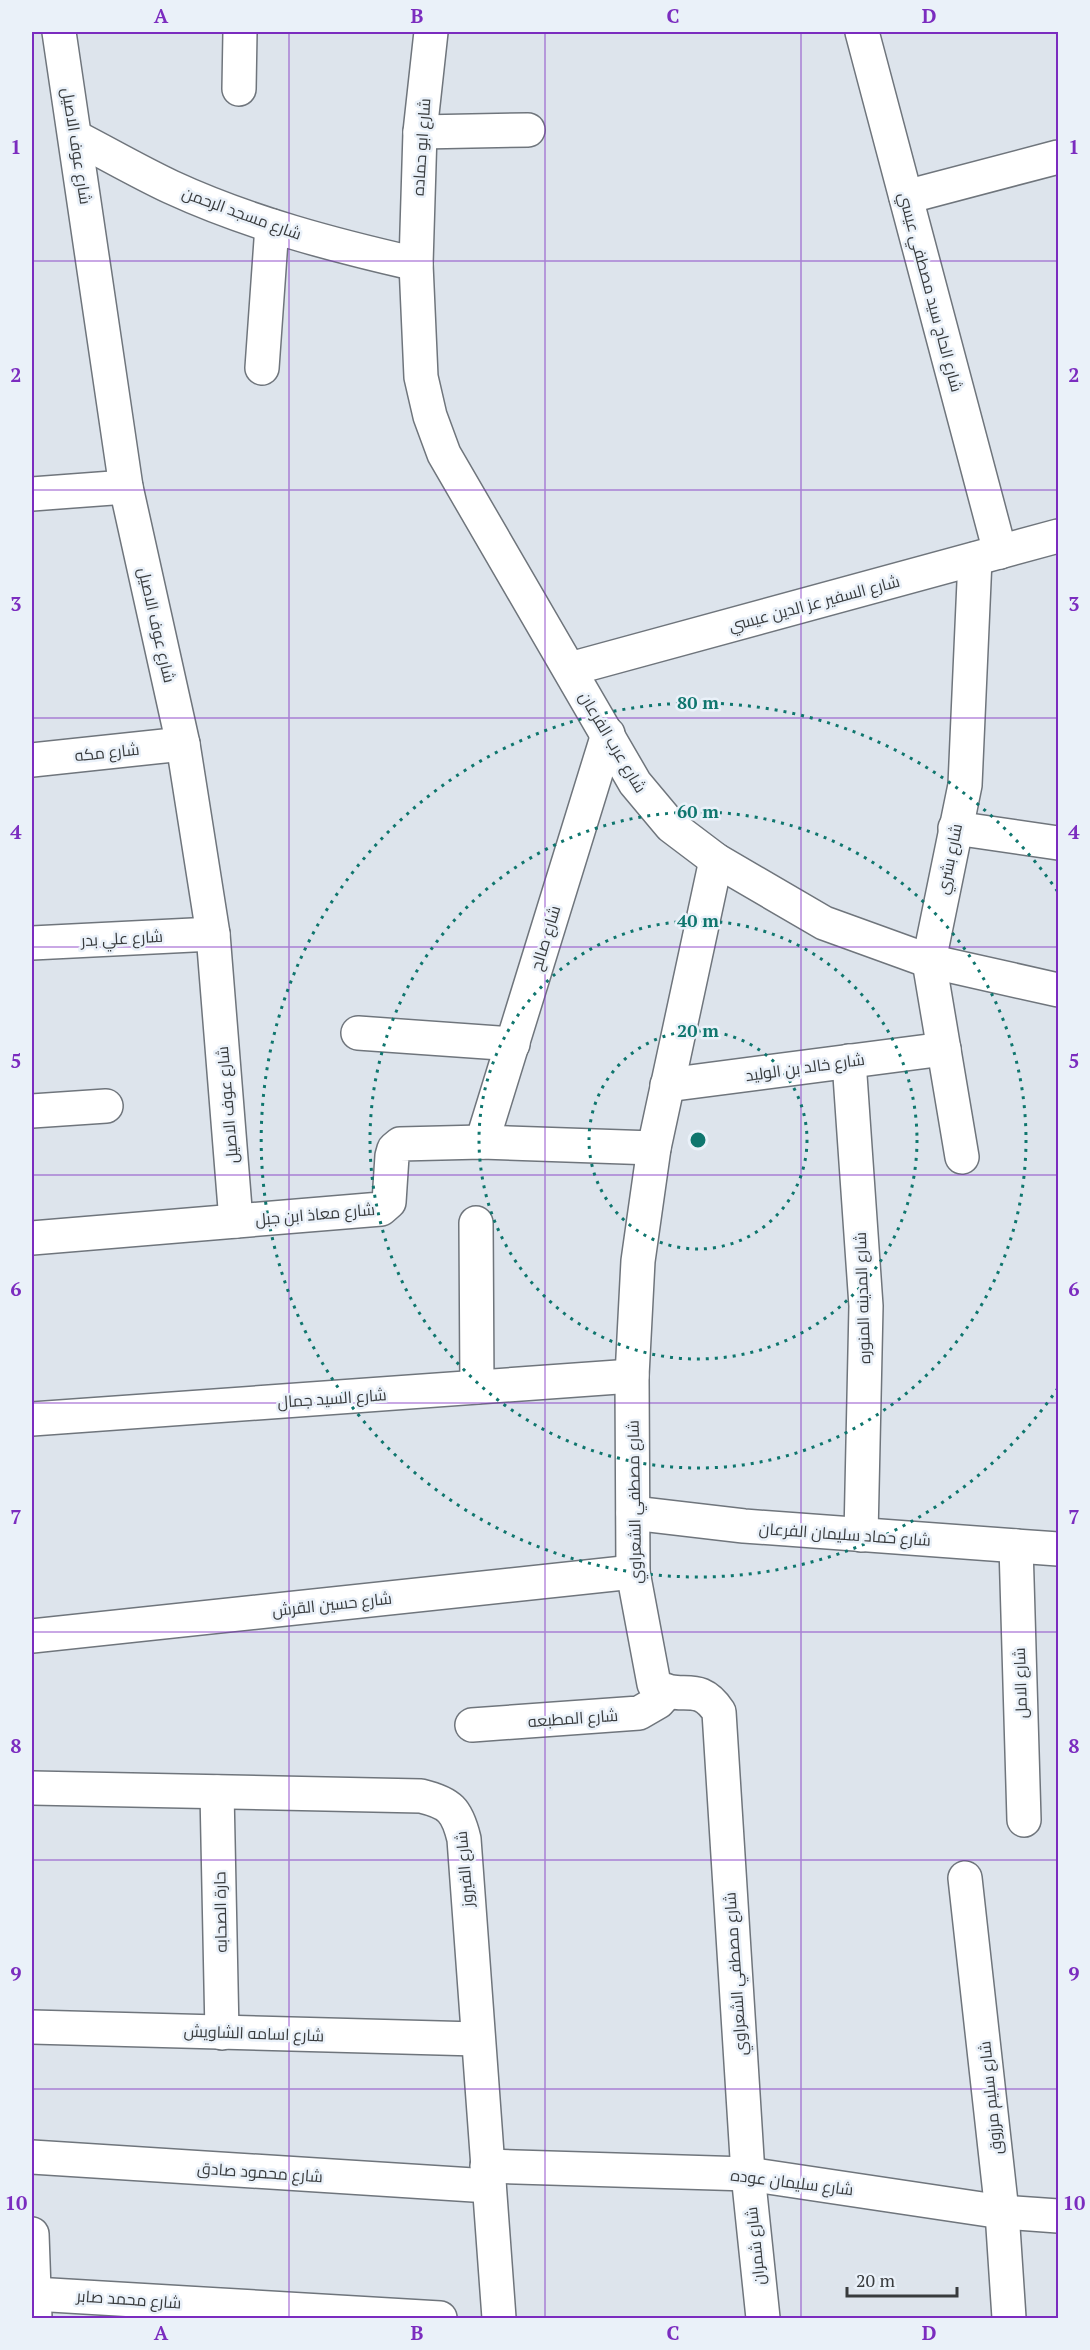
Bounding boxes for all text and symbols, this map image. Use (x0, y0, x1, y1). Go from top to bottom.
text: A (154, 2, 169, 29)
text: B (411, 2, 424, 29)
text: C (666, 2, 680, 29)
text: D (922, 2, 936, 29)
street label: شارع عوف الاصيل (56, 86, 97, 206)
street label: شارع ابو حماده (407, 97, 436, 197)
text: 1 (10, 133, 22, 160)
text: 1 (1068, 133, 1080, 160)
street label: شارع مسجد الرحمن (179, 181, 305, 246)
street label: شارع الحاج سيد مصطفي عيسي (891, 190, 968, 395)
text: 2 (10, 361, 22, 388)
text: 2 (1068, 361, 1080, 388)
street label: شارع عوف الاصيل (132, 565, 181, 685)
street label: شارع السفير عز الدين عيسي (726, 570, 902, 638)
text: 3 (10, 590, 22, 617)
text: 3 (1068, 590, 1080, 617)
street label: شارع عرب الفرعان (573, 687, 652, 797)
text: 80 m (677, 690, 719, 714)
street label: شارع مكه (74, 738, 141, 767)
text: 60 m (677, 799, 719, 823)
text: 4 (10, 818, 22, 845)
text: 4 (1068, 818, 1080, 845)
street label: شارع بشري (931, 822, 970, 897)
street label: شارع صالح (525, 903, 566, 974)
text: 40 m (677, 908, 719, 932)
street label: شارع علي بدر (79, 925, 164, 954)
text: 20 m (677, 1018, 719, 1042)
street label: شارع عوف الاصيل (211, 1045, 244, 1165)
text: 5 (10, 1047, 22, 1074)
text: 5 (1068, 1047, 1080, 1074)
street label: شارع خالد بن الوليد (744, 1048, 866, 1087)
centre of rings (688, 1130, 708, 1150)
street label: شارع معاذ ابن جبل (254, 1198, 376, 1231)
street label: شارع المدينه المنوره (849, 1232, 876, 1364)
text: 6 (10, 1275, 22, 1302)
text: 6 (1068, 1275, 1080, 1302)
street label: شارع السيد جمال (277, 1383, 387, 1414)
street label: شارع مصطفي الشعراوي (622, 1420, 649, 1584)
text: 7 (10, 1503, 22, 1530)
text: 7 (1068, 1503, 1080, 1530)
street label: شارع حماد سليمان الفرعان (758, 1517, 932, 1552)
street label: شارع حسين القرش (271, 1587, 393, 1622)
street label: شارع الامل (1008, 1647, 1033, 1719)
street label: شارع المطبعه (527, 1704, 619, 1733)
text: 8 (10, 1732, 22, 1759)
text: 8 (1068, 1732, 1080, 1759)
street label: شارع الفيروز (450, 1830, 479, 1909)
street label: حارة الصحابه (208, 1871, 232, 1953)
street label: شارع مصطفي الشعراوي (718, 1891, 755, 2056)
text: 9 (10, 1960, 22, 1987)
text: 9 (1068, 1960, 1080, 1987)
street label: شارع اسامه الشاويش (183, 2020, 325, 2047)
street label: شارع سليم مرزوق (973, 2040, 1008, 2156)
street label: شارع محمود صادق (196, 2157, 324, 2188)
street label: شارع سليمان عوده (729, 2164, 855, 2201)
text: 10 (5, 2189, 27, 2216)
text: 10 (1063, 2189, 1085, 2216)
street label: شارع شمران (740, 2206, 771, 2286)
scale bar (847, 2260, 956, 2298)
text: 20 m (856, 2268, 896, 2292)
street label: شارع محمد صابر (75, 2284, 182, 2315)
text: A (154, 2319, 169, 2346)
text: B (411, 2319, 424, 2346)
text: C (666, 2319, 680, 2346)
text: D (922, 2319, 936, 2346)

